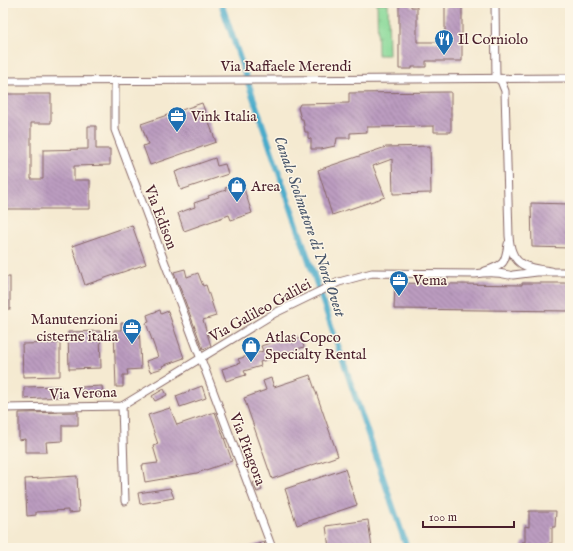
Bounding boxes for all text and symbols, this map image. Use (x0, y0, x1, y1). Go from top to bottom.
restaurant icon: Il Corniolo (433, 28, 455, 56)
place label: Il Corniolo (458, 30, 528, 49)
street label: Via Raffaele Merendi (219, 57, 352, 76)
office icon: Vink Italia (166, 105, 188, 133)
place label: Vink Italia (190, 107, 257, 126)
water label: Canale Scolmatore di Nord Ovest (269, 133, 350, 321)
shop icon: Area (226, 175, 248, 203)
place label: Area (250, 177, 281, 196)
street label: Via Edison (139, 181, 181, 252)
office icon: Vema (388, 269, 410, 297)
place label: Vema (412, 271, 448, 290)
street label: Via Galileo Galilei (205, 275, 315, 347)
place label: Manutenzioni cisterne italia (31, 310, 119, 346)
office icon: Manutenzioni cisterne italia (121, 317, 143, 345)
place label: Atlas Copco Specialty Rental (264, 328, 367, 364)
shop icon: Atlas Copco Specialty Rental (240, 335, 262, 363)
street label: Via Verona (48, 383, 118, 404)
street label: Via Pitagora (225, 409, 270, 489)
scale bar (423, 503, 514, 529)
text: 100 m (429, 510, 457, 525)

